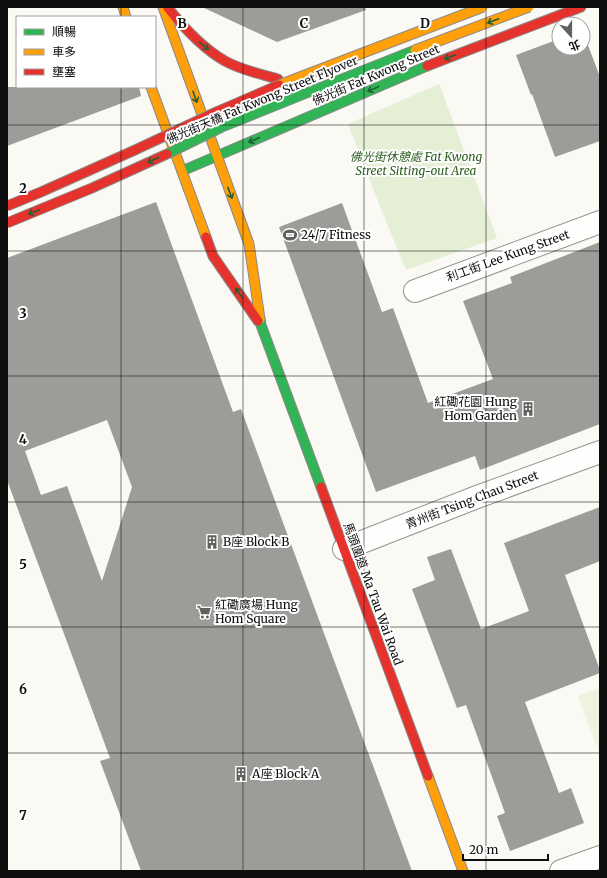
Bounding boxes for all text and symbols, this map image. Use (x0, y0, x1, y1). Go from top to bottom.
text: B (177, 15, 187, 32)
text: C (300, 15, 309, 32)
text: D (420, 15, 430, 32)
legend (16, 16, 156, 88)
north arrow (551, 16, 591, 56)
one-way arrow (487, 17, 499, 25)
text: 順暢 (52, 24, 76, 39)
text: 北 (567, 37, 582, 54)
street label: 佛光街 Fat Kwong Street (310, 41, 442, 108)
one-way arrow (198, 42, 209, 50)
text: 車多 (52, 44, 76, 59)
street label: 佛光街天橋 Fat Kwong Street Flyover (164, 52, 360, 147)
one-way arrow (444, 53, 456, 61)
text: 壅塞 (52, 64, 76, 79)
one-way arrow (367, 86, 379, 93)
one-way arrow (192, 90, 200, 102)
one-way arrow (248, 137, 260, 145)
park label: 佛光街休憩處 Fat Kwong Street Sitting-out Area (350, 149, 482, 178)
one-way arrow (147, 157, 159, 164)
text: 2 (19, 180, 27, 197)
one-way arrow (227, 187, 235, 199)
one-way arrow (28, 209, 40, 217)
street label: 利工街 Lee Kung Street (444, 226, 572, 285)
sports icon: 24/7 Fitness (282, 227, 298, 243)
place label: 24/7 Fitness (301, 227, 371, 242)
one-way arrow (235, 287, 243, 298)
text: 3 (19, 305, 27, 322)
place label: 紅磡花園 Hung Hom Garden (434, 394, 518, 423)
building icon: 紅磡花園 Hung Hom Garden (520, 401, 536, 417)
text: 4 (19, 431, 28, 448)
street label: 青州街 Tsing Chau Street (403, 467, 541, 532)
street label: 馬頭圍道 Ma Tau Wai Road (341, 520, 406, 667)
building icon: B座 Block B (204, 534, 220, 550)
place label: B座 Block B (223, 534, 289, 549)
text: 5 (19, 556, 27, 573)
place label: 紅磡廣場 Hung Hom Square (215, 597, 298, 626)
supermarket icon: 紅磡廣場 Hung Hom Square (196, 604, 212, 620)
text: 6 (19, 681, 27, 698)
building icon: A座 Block A (233, 766, 249, 782)
place label: A座 Block A (251, 766, 320, 781)
text: 7 (19, 807, 27, 824)
scale bar (463, 836, 548, 862)
text: 20 m (469, 842, 498, 857)

